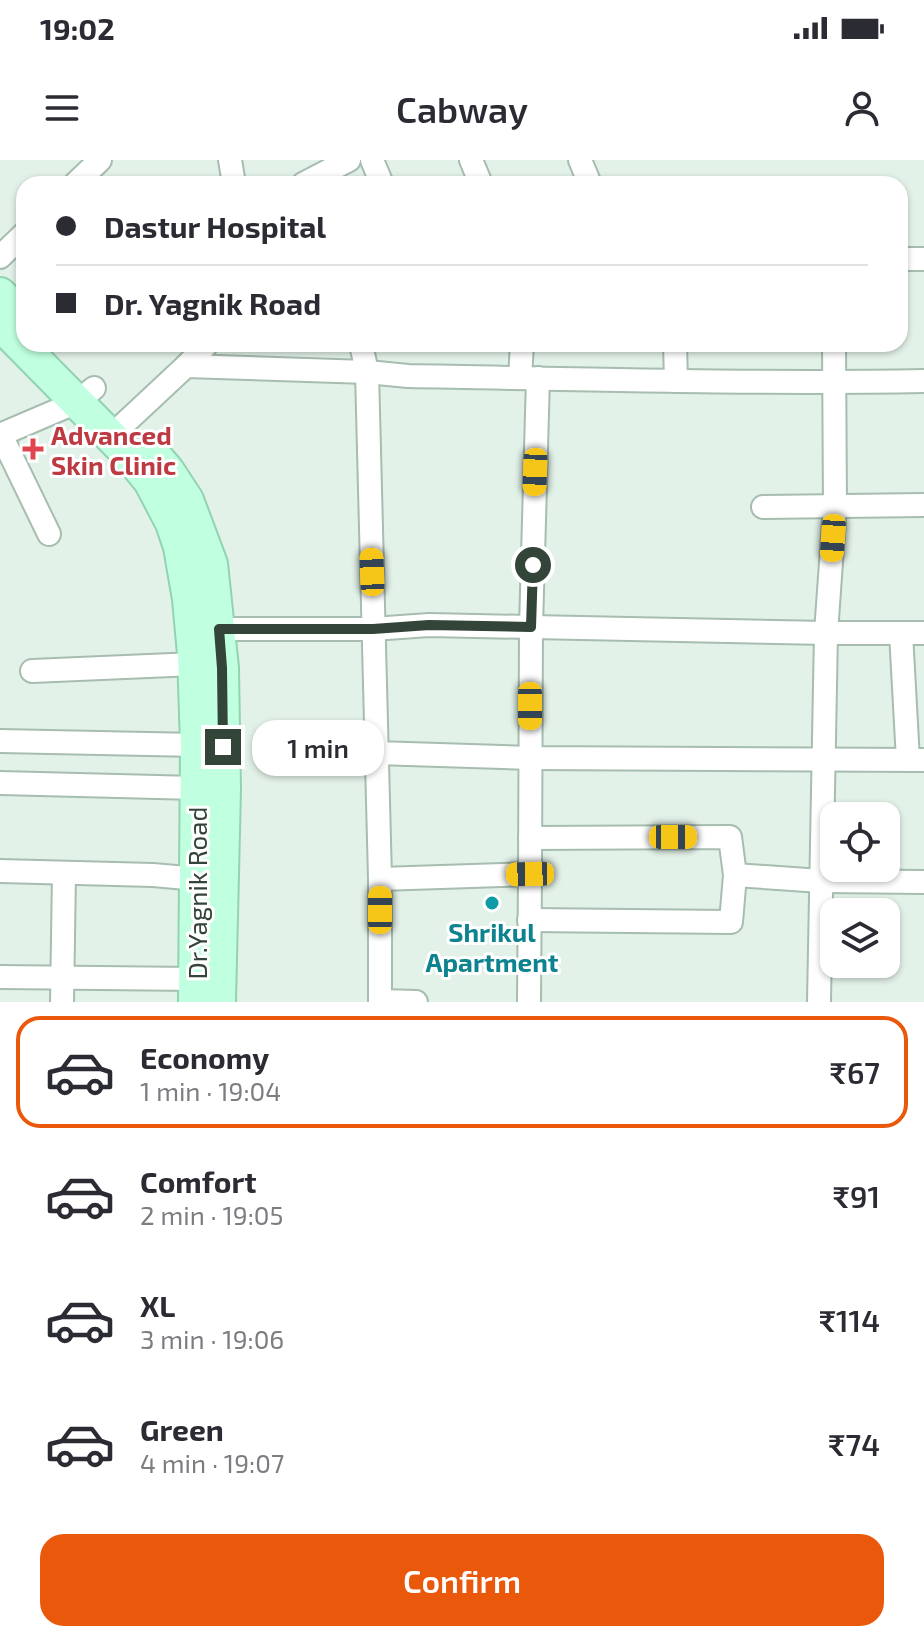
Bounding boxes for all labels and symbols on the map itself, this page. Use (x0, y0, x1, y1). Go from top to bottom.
place label: Advanced Skin Clinic (51, 419, 176, 480)
marker: Advanced Skin Clinic (22, 438, 44, 460)
car (522, 448, 548, 496)
car (819, 513, 847, 563)
route start (515, 547, 551, 583)
car (359, 548, 385, 596)
car (518, 682, 542, 730)
callout: 1 min (251, 719, 383, 775)
route end (205, 729, 241, 765)
street label: Dr.Yagnik Road (181, 806, 212, 980)
car (649, 825, 697, 849)
car (506, 862, 554, 886)
car (368, 886, 392, 934)
marker: Shrikul Apartment (483, 894, 501, 912)
place label: Shrikul Apartment (425, 916, 559, 977)

